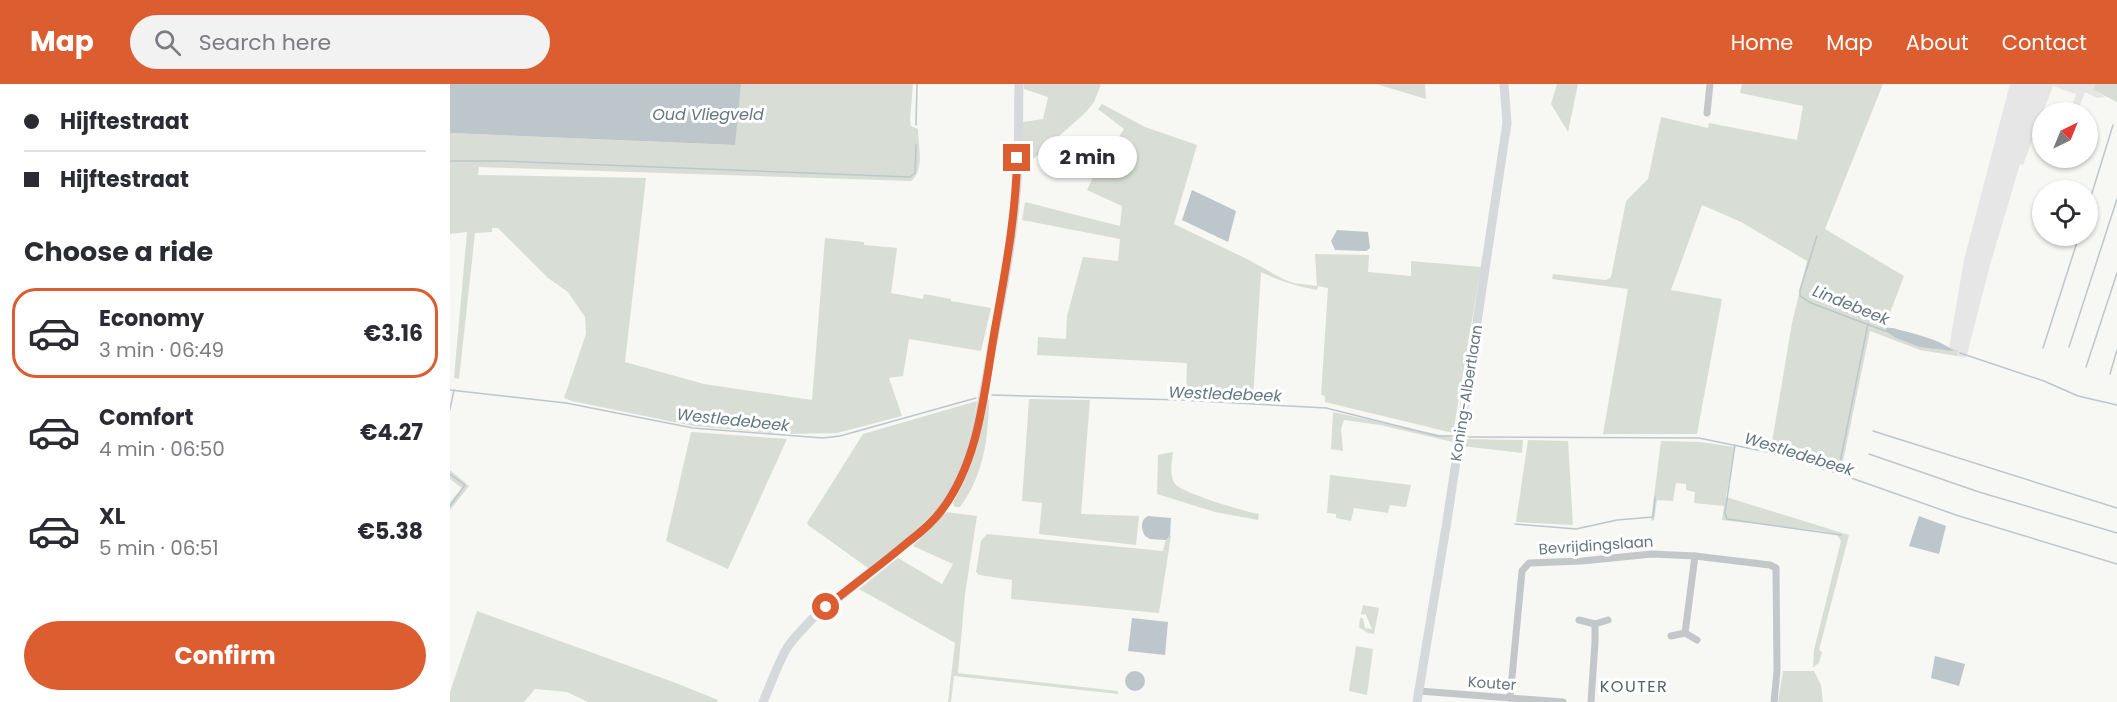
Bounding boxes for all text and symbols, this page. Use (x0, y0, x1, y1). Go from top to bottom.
search box (130, 15, 550, 69)
text: Map (30, 22, 94, 61)
icon: search (151, 26, 184, 59)
text: Search here (199, 27, 331, 58)
text: Home (1731, 28, 1793, 57)
text: Map (1826, 28, 1873, 57)
text: About (1906, 28, 1969, 57)
text: Contact (2002, 28, 2087, 57)
north arrow (2032, 102, 2098, 168)
map controls (2032, 102, 2098, 246)
water label: Oud Vliegveld (652, 103, 764, 126)
text: Hijftestraat (60, 106, 189, 137)
callout: 2 min (1038, 137, 1137, 179)
text: 2 min (1059, 143, 1116, 171)
route end (1003, 144, 1030, 171)
text: Hijftestraat (60, 164, 189, 195)
button: locate (2032, 180, 2098, 246)
text: Choose a ride (24, 233, 213, 270)
water label: Lindebeek (1809, 279, 1893, 331)
text: Economy (99, 303, 204, 334)
icon: car (27, 306, 81, 360)
text: €3.16 (364, 318, 423, 349)
street label: Koning-Albertlaan (1445, 323, 1487, 463)
text: 3 min · 06:49 (99, 336, 224, 364)
water label: Westledebeek (1168, 381, 1283, 407)
text: Comfort (99, 402, 193, 433)
water label: Westledebeek (676, 403, 791, 437)
icon: car (27, 405, 81, 459)
text: €4.27 (360, 417, 423, 448)
water label: Westledebeek (1742, 426, 1857, 482)
text: 4 min · 06:50 (99, 435, 225, 463)
text: XL (99, 501, 125, 532)
icon: car (27, 504, 81, 558)
text: €5.38 (357, 516, 423, 547)
street label: Bevrijdingslaan (1538, 531, 1654, 559)
text: 5 min · 06:51 (99, 534, 219, 562)
route start (812, 593, 839, 620)
button: Confirm (24, 621, 426, 690)
street label: Kouter (1467, 671, 1517, 695)
district label: KOUTER (1600, 675, 1668, 698)

